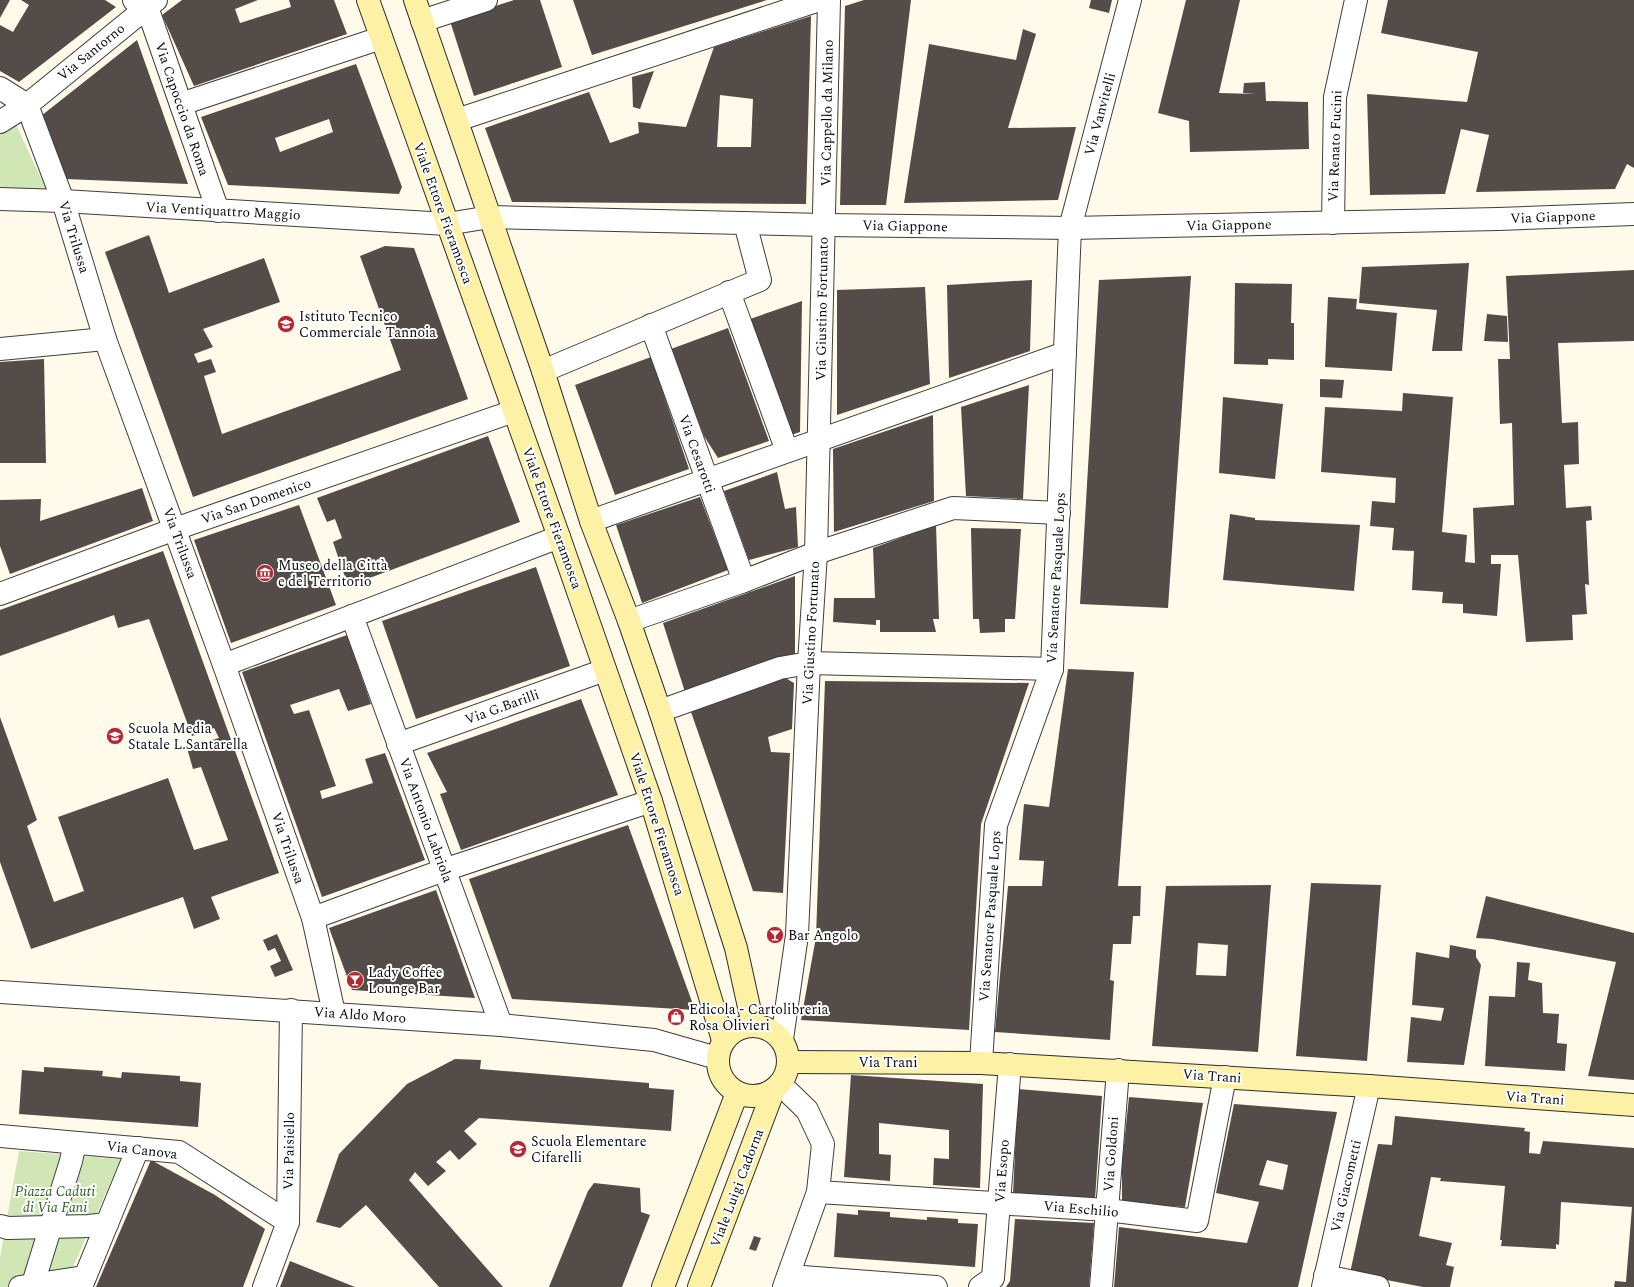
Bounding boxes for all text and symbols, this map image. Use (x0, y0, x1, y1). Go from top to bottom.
street label: Via Santorno (53, 18, 129, 86)
street label: Via Capoccio da Roma (149, 39, 215, 179)
street label: Via Cappello da Milano (815, 39, 839, 187)
street label: Via Vanvitelli (1079, 70, 1121, 158)
street label: Via Renato Fucini (1323, 90, 1347, 202)
street label: Viale Ettore Fieramosca (408, 139, 479, 287)
street label: Via Ventiquattro Maggio (145, 196, 301, 226)
street label: Via Trilussa (53, 198, 95, 276)
street label: Via Giappone (1510, 205, 1596, 229)
street label: Via Giappone (1186, 214, 1272, 236)
street label: Via Giappone (862, 215, 948, 237)
street label: Via Giustino Fortunato (810, 237, 834, 381)
place label: Istituto Tecnico Commerciale Tannoia (299, 306, 436, 343)
school or university icon: Istituto Tecnico Commerciale Tannoia (276, 314, 296, 334)
street label: Via Cesarotti (673, 412, 721, 496)
street label: Viale Ettore Fieramosca (517, 444, 588, 592)
street label: Via San Domenico (198, 472, 314, 530)
street label: Via Senatore Pasquale Lops (1041, 492, 1071, 664)
street label: Via Trilussa (157, 504, 203, 582)
place label: Museo della Città e del Territorio (278, 555, 388, 592)
street label: Via Giustino Fortunato (797, 561, 825, 705)
museum icon: Museo della Città e del Territorio (255, 563, 275, 583)
street label: Via G.Barilli (462, 684, 542, 730)
place label: Scuola Media Statale L.Santarella (128, 718, 248, 755)
school or university icon: Scuola Media Statale L.Santarella (105, 726, 125, 746)
street label: Viale Ettore Fieramosca (624, 750, 690, 899)
street label: Via Antonio Labriola (394, 755, 458, 886)
street label: Via Trilussa (266, 809, 310, 887)
street label: Via Senatore Pasquale Lops (974, 830, 1006, 1002)
bar icon: Bar Angolo (765, 925, 785, 945)
place label: Bar Angolo (788, 925, 858, 946)
place label: Lady Coffee Lounge Bar (368, 962, 443, 999)
bar icon: Lady Coffee Lounge Bar (345, 970, 365, 990)
place label: Edicola - Cartolibreria Rosa Olivieri (689, 999, 829, 1036)
street label: Via Aldo Moro (313, 1001, 407, 1029)
shop icon: Edicola - Cartolibreria Rosa Olivieri (666, 1007, 686, 1027)
street label: Via Trani (858, 1052, 918, 1073)
street label: Via Trani (1182, 1063, 1242, 1089)
street label: Via Trani (1505, 1085, 1565, 1111)
street label: Via Paisiello (278, 1112, 300, 1190)
street label: Via Goldoni (1098, 1116, 1124, 1192)
street label: Viale Luigi Cadorna (705, 1126, 769, 1250)
place label: Scuola Elementare Cifarelli (531, 1131, 647, 1168)
street label: Via Canova (105, 1135, 179, 1165)
street label: Via Giacometti (1325, 1138, 1367, 1234)
school or university icon: Scuola Elementare Cifarelli (508, 1139, 528, 1159)
street label: Via Esopo (989, 1139, 1015, 1203)
park label: Piazza Caduti di Via Fani (15, 1181, 95, 1218)
street label: Via Eschilio (1042, 1195, 1120, 1223)

